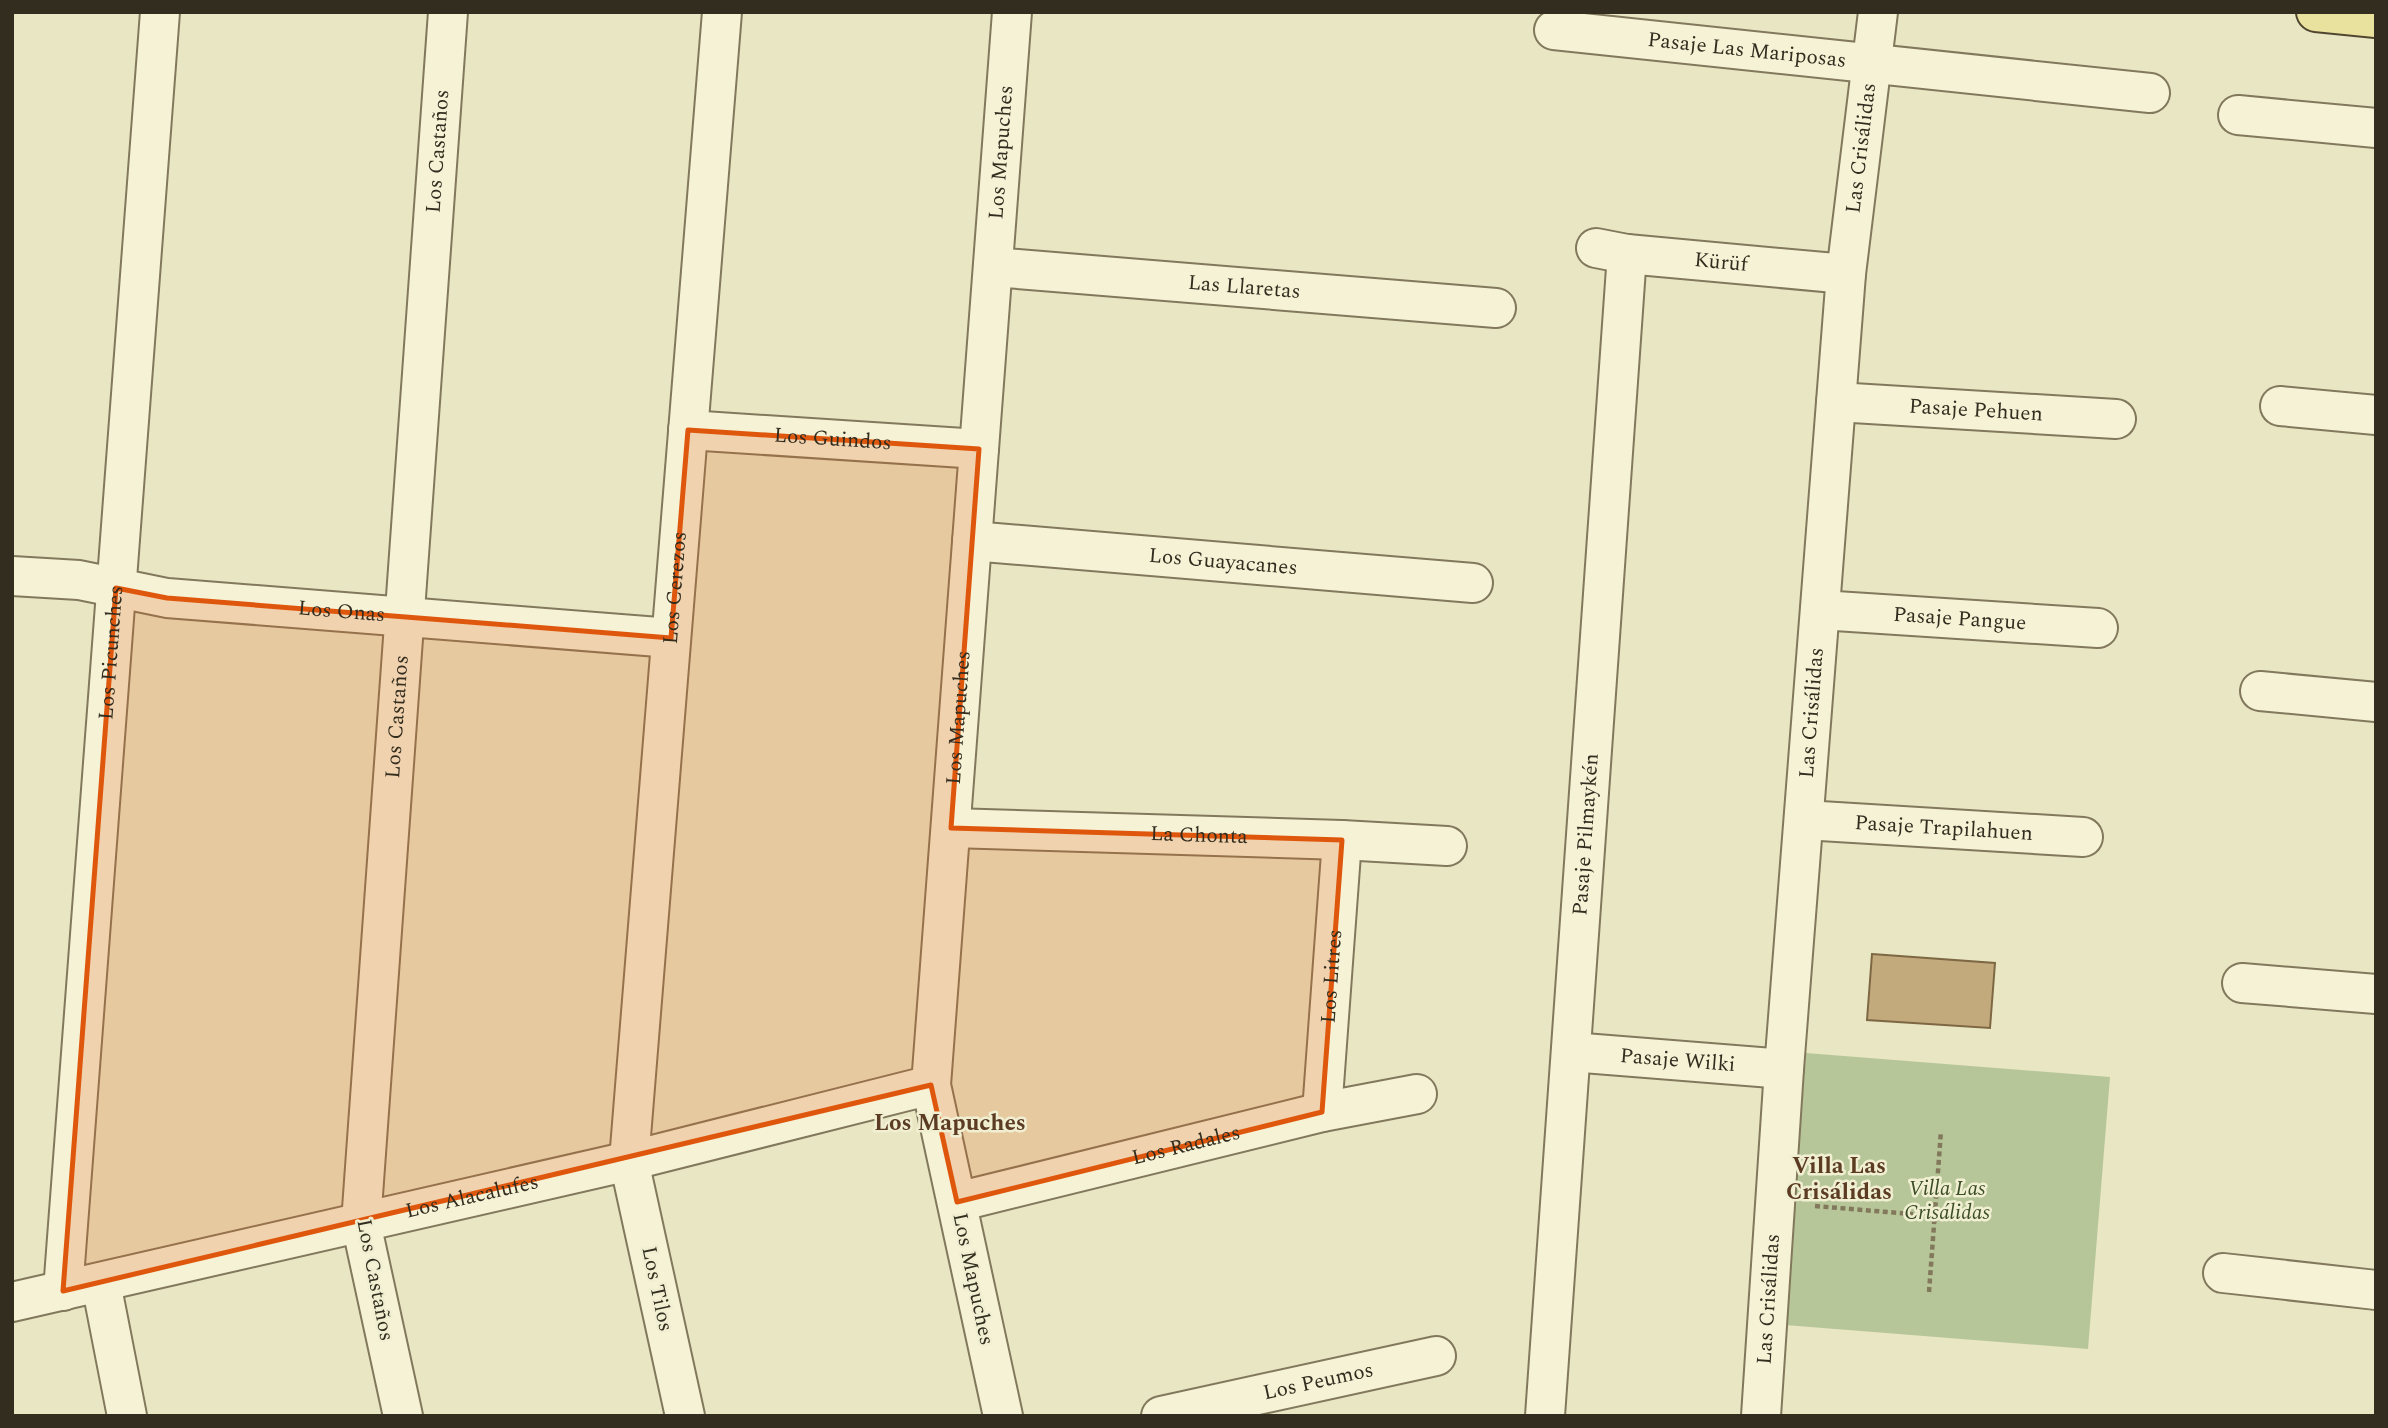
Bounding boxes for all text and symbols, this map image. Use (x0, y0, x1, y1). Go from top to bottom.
street label: Pasaje Las Mariposas (1646, 24, 1848, 77)
street label: Las Crisálidas (1838, 81, 1885, 215)
street label: Los Mapuches (980, 84, 1022, 221)
street label: Los Castaños (418, 88, 458, 214)
street label: Kürüf (1693, 244, 1751, 281)
street label: Las Llaretas (1187, 267, 1302, 308)
street label: Pasaje Pehuen (1908, 390, 2044, 431)
street label: Los Guindos (773, 420, 893, 459)
street label: Los Cerezos (655, 530, 696, 646)
street label: Los Guayacanes (1147, 540, 1299, 584)
street label: Los Picunches (90, 585, 132, 721)
street label: Los Onas (297, 592, 386, 631)
street label: Pasaje Pangue (1892, 599, 2027, 639)
street label: Las Crisálidas (1791, 646, 1833, 779)
street label: Los Mapuches (938, 649, 980, 786)
street label: Los Castaños (377, 654, 418, 780)
street label: Pasaje Pilmaykén (1564, 752, 1608, 917)
street label: Pasaje Trapilahuen (1854, 807, 2034, 850)
street label: La Chonta (1150, 818, 1249, 853)
street label: Los Litres (1313, 928, 1351, 1024)
street label: Pasaje Wilki (1619, 1040, 1737, 1081)
district label: Los Mapuches (874, 1106, 1026, 1141)
street label: Los Radales (1129, 1117, 1244, 1174)
district label: Villa Las Crisálidas (1786, 1149, 1892, 1210)
street label: Los Alacalufes (402, 1166, 542, 1228)
park label: Villa Las Crisálidas (1904, 1173, 1990, 1229)
street label: Los Mapuches (943, 1210, 1003, 1348)
street label: Los Castaños (347, 1216, 403, 1344)
street label: Las Crisálidas (1748, 1233, 1789, 1366)
street label: Los Tilos (632, 1243, 682, 1335)
street label: Los Peumos (1260, 1354, 1377, 1409)

